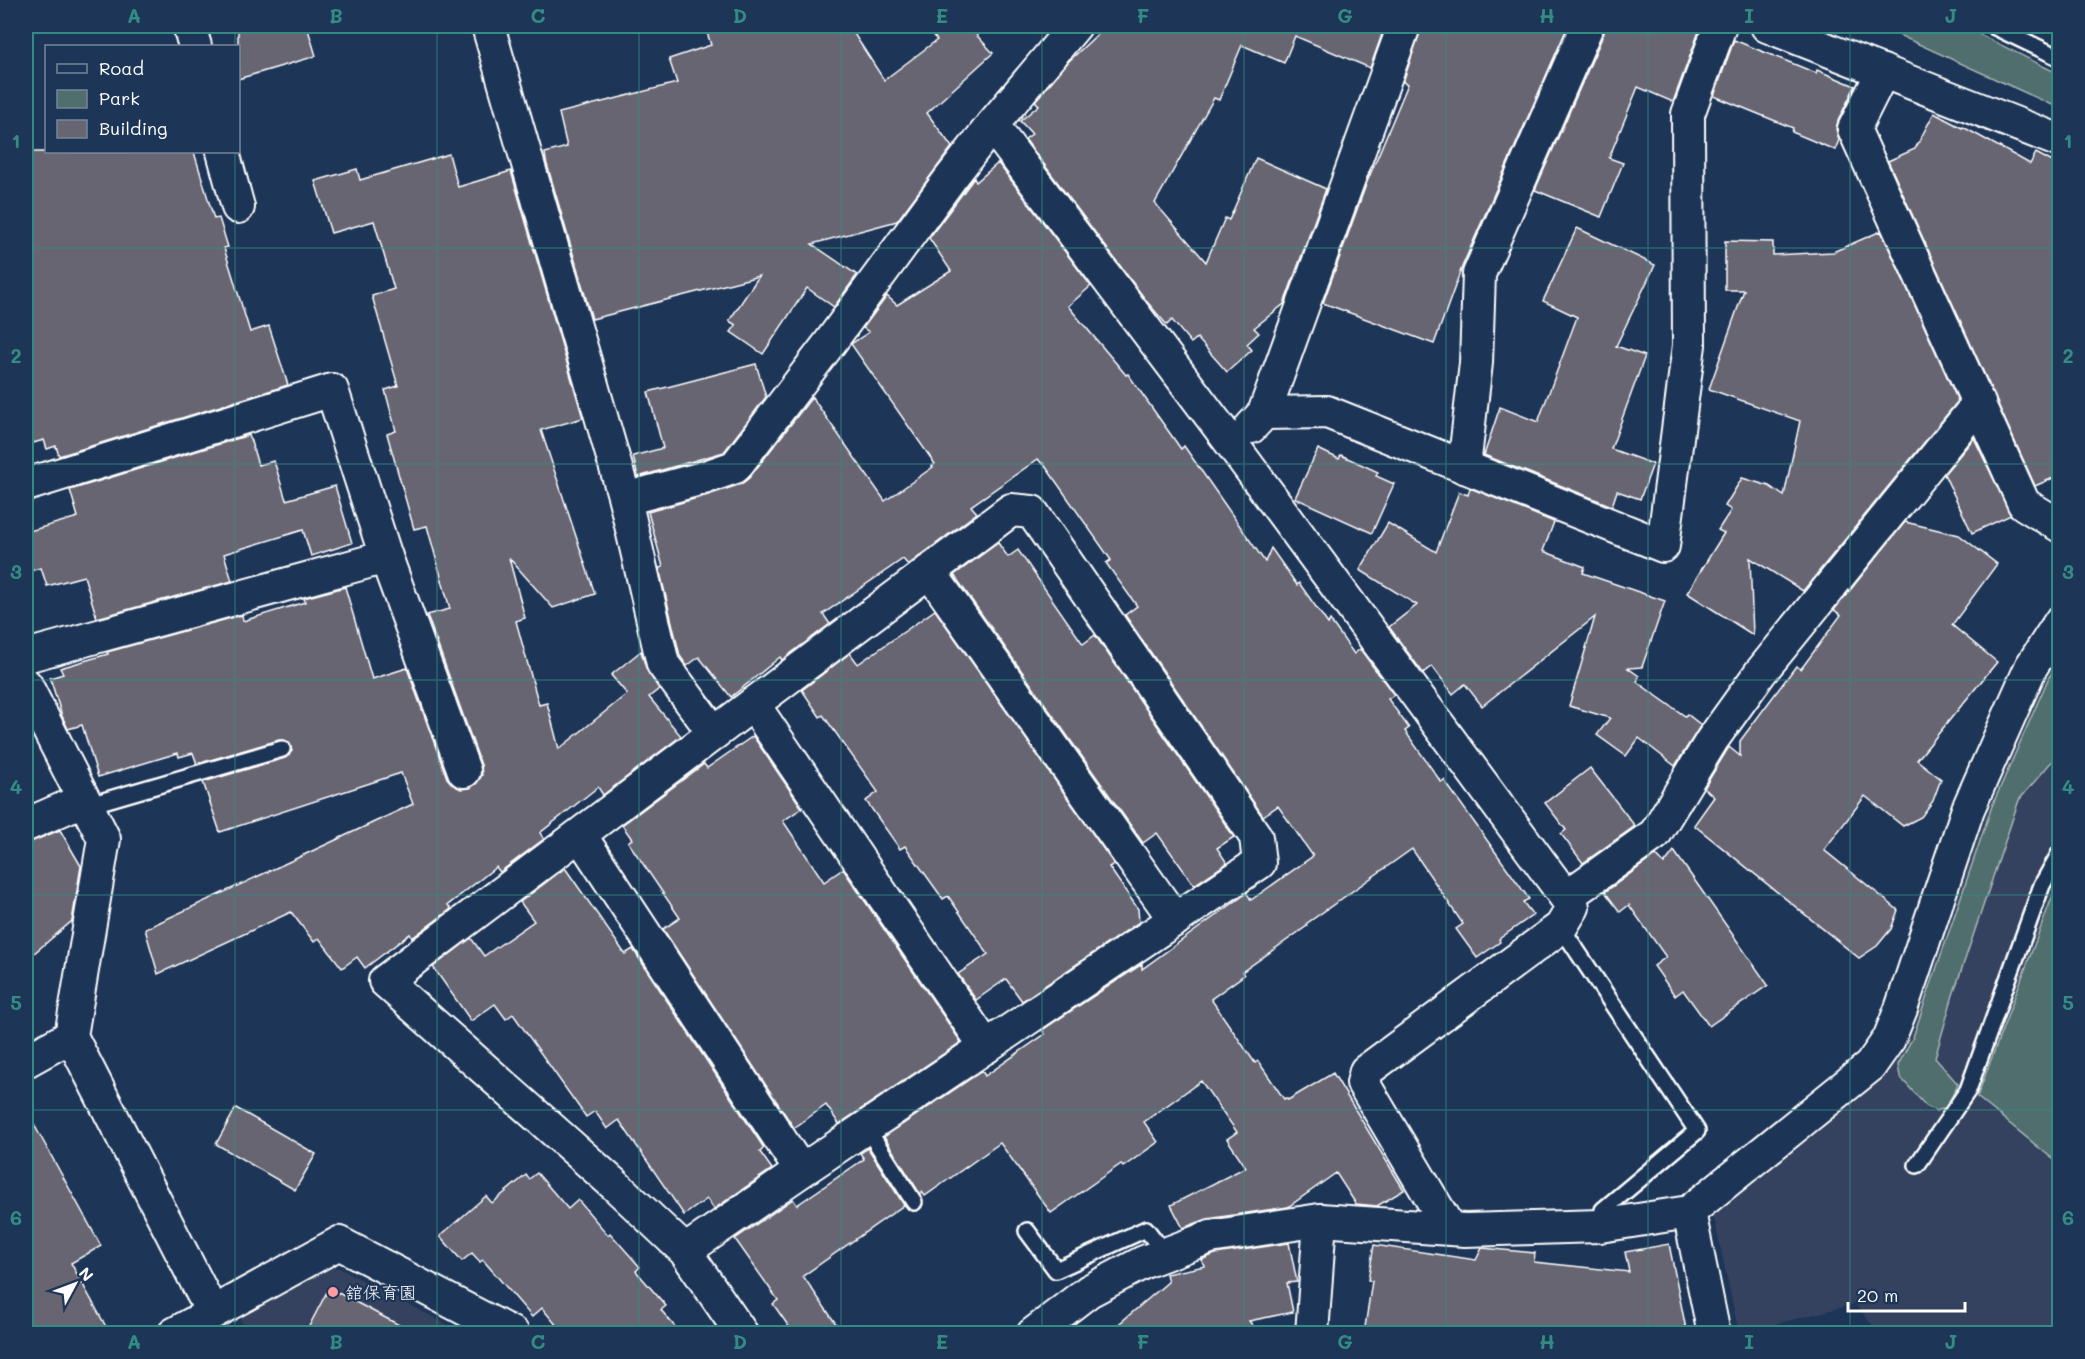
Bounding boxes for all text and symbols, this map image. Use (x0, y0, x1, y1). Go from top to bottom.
text: A (127, 2, 141, 28)
text: B (329, 2, 343, 28)
text: C (531, 2, 546, 28)
text: D (733, 2, 747, 28)
text: E (936, 2, 948, 28)
text: F (1137, 2, 1150, 28)
text: G (1337, 2, 1353, 28)
text: H (1539, 2, 1555, 28)
text: I (1744, 2, 1754, 28)
text: J (1944, 2, 1958, 28)
legend (45, 45, 240, 153)
text: Road (99, 56, 144, 80)
text: Park (99, 86, 140, 110)
text: Building (99, 116, 167, 140)
text: 1 (12, 127, 20, 153)
text: 1 (2064, 127, 2072, 153)
text: 2 (10, 342, 22, 368)
text: 2 (2062, 342, 2074, 368)
text: 3 (10, 558, 22, 584)
text: 3 (2062, 558, 2074, 584)
text: 4 (10, 773, 23, 799)
text: 4 (2062, 773, 2075, 799)
text: 5 (10, 989, 22, 1015)
text: 5 (2062, 989, 2074, 1015)
text: 6 (10, 1204, 22, 1230)
text: 6 (2062, 1204, 2074, 1230)
north arrow (45, 1254, 105, 1314)
text: N (75, 1262, 99, 1285)
scale bar (1848, 1275, 1965, 1313)
place label: 舘保育園 (345, 1280, 417, 1304)
text: 20 m (1857, 1283, 1898, 1307)
marker: 舘保育園 (326, 1285, 340, 1299)
text: A (127, 1328, 141, 1354)
text: B (329, 1328, 343, 1354)
text: C (531, 1328, 546, 1354)
text: D (733, 1328, 747, 1354)
text: E (936, 1328, 948, 1354)
text: F (1137, 1328, 1150, 1354)
text: G (1337, 1328, 1353, 1354)
text: H (1539, 1328, 1555, 1354)
text: I (1744, 1328, 1754, 1354)
text: J (1944, 1328, 1958, 1354)

